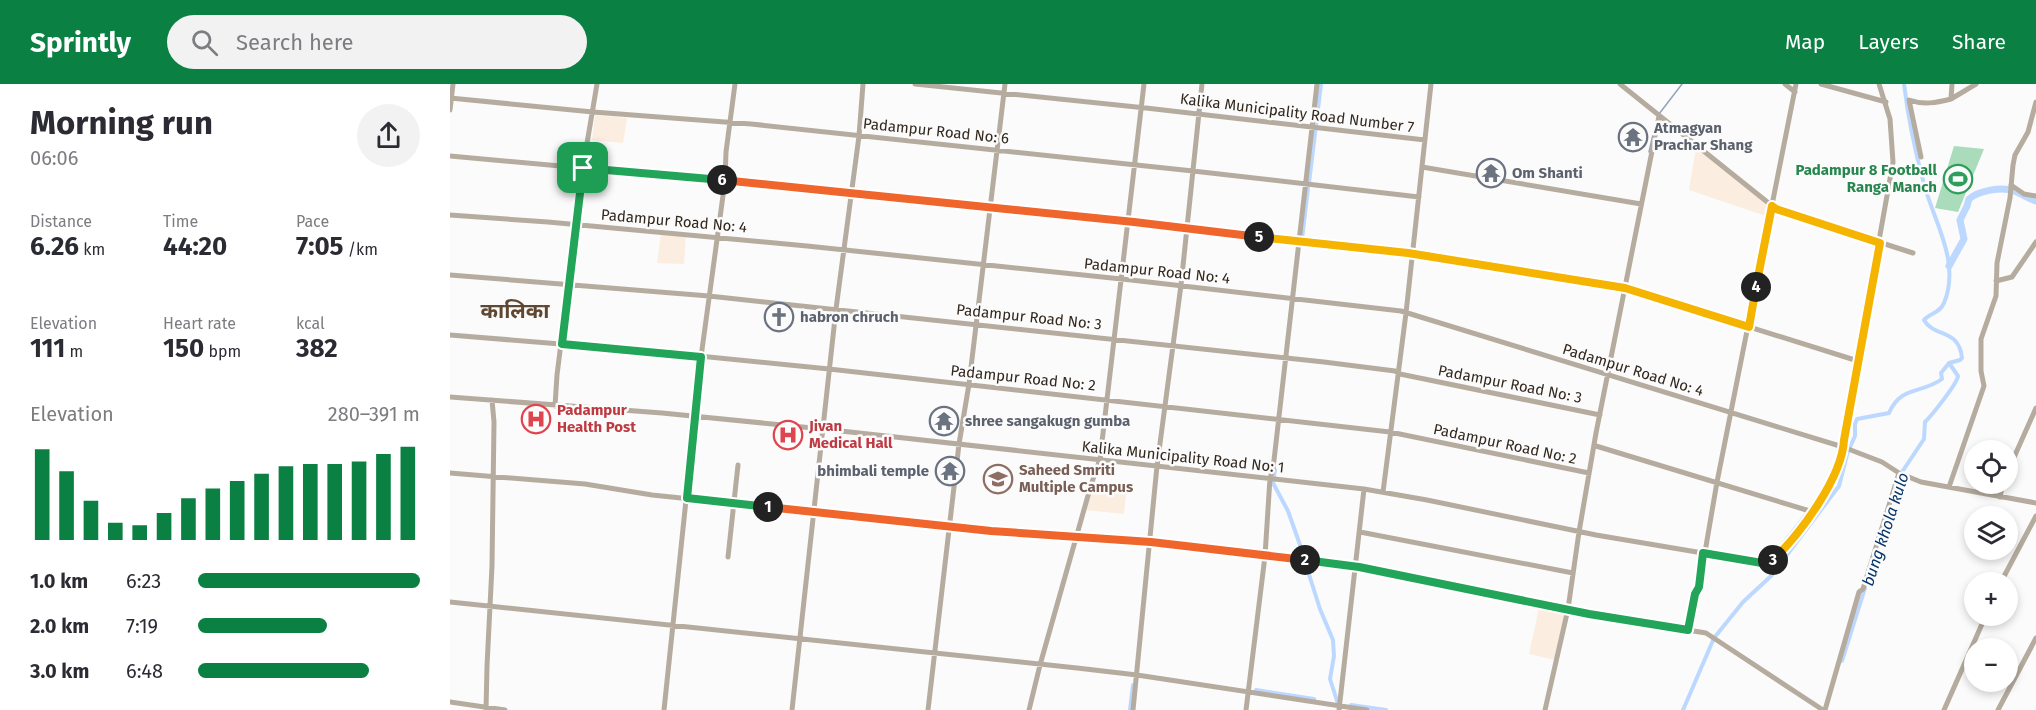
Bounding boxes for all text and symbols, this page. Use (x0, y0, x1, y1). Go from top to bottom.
search box (167, 15, 587, 69)
text: Sprintly (30, 26, 131, 59)
icon: search (188, 26, 221, 59)
text: Search here (236, 29, 354, 56)
text: Map (1785, 29, 1825, 55)
text: Layers (1858, 29, 1919, 55)
text: Share (1952, 29, 2006, 55)
street label: Kalika Municipality Road Number 7 (1179, 90, 1415, 136)
text: Morning run (30, 103, 213, 143)
button: share (357, 104, 420, 167)
street label: Padampur Road No: 6 (862, 114, 1010, 148)
place label: Atmagyan Prachar Shang (1653, 119, 1753, 154)
temple icon: Atmagyan Prachar Shang (1617, 121, 1649, 153)
pin (557, 142, 608, 193)
text: 06:06 (30, 146, 78, 170)
icon: arrive (566, 151, 599, 184)
temple icon: Om Shanti (1475, 157, 1507, 189)
place label: Padampur 8 Football Ranga Manch (1795, 161, 1938, 196)
sports icon: Padampur 8 Football Ranga Manch (1942, 163, 1974, 195)
place label: Om Shanti (1512, 164, 1583, 182)
pin: 6 (707, 165, 737, 195)
text: 6 (717, 170, 727, 189)
street label: Padampur Road No: 4 (600, 206, 748, 236)
text: Distance (30, 212, 92, 231)
text: Time (163, 212, 198, 231)
text: Pace (296, 212, 329, 231)
pin: 5 (1244, 222, 1274, 252)
text: 5 (1255, 227, 1263, 246)
text: 6.26 (30, 231, 79, 262)
text: 44:20 (163, 231, 227, 262)
text: 7:05 (296, 231, 344, 262)
text: km (79, 240, 105, 259)
text: /km (344, 240, 378, 259)
street label: Padampur Road No: 4 (1083, 254, 1231, 288)
pin: 4 (1741, 272, 1771, 302)
text: 4 (1751, 277, 1761, 296)
district label: कालिका (481, 298, 550, 324)
street label: Padampur Road No: 3 (955, 300, 1103, 334)
church icon: habron chruch (763, 301, 795, 333)
place label: habron chruch (800, 308, 899, 326)
text: Elevation (30, 314, 97, 333)
text: Heart rate (163, 314, 236, 333)
text: kcal (296, 314, 325, 333)
text: 111 (30, 333, 65, 364)
text: 150 (163, 333, 204, 364)
text: 382 (296, 333, 338, 364)
street label: Padampur Road No: 4 (1560, 340, 1706, 400)
text: m (65, 342, 83, 361)
text: bpm (204, 342, 241, 361)
street label: Padampur Road No: 2 (949, 361, 1097, 395)
street label: Padampur Road No: 3 (1437, 361, 1583, 407)
place label: Padampur Health Post (557, 401, 636, 436)
text: Elevation (30, 402, 114, 426)
text: 280–391 m (328, 402, 420, 426)
hospital icon: Padampur Health Post (520, 403, 552, 435)
temple icon: shree sangakugn gumba (928, 405, 960, 437)
place label: shree sangakugn gumba (965, 412, 1130, 430)
place label: Jivan Medical Hall (808, 417, 893, 452)
hospital icon: Jivan Medical Hall (772, 419, 804, 451)
street label: Padampur Road No: 2 (1432, 420, 1578, 468)
street label: Kalika Municipality Road No: 1 (1081, 437, 1285, 477)
map controls (1964, 440, 2018, 692)
button: locate (1964, 440, 2018, 494)
temple icon: bhimbali temple (934, 455, 966, 487)
place label: Saheed Smriti Multiple Campus (1019, 461, 1133, 496)
place label: bhimbali temple (817, 462, 929, 480)
school or university icon: Saheed Smriti Multiple Campus (982, 463, 1014, 495)
water label: bung khola kulo (1858, 470, 1913, 588)
pin: 1 (753, 492, 783, 522)
text: 1 (764, 497, 772, 516)
button: layers (1964, 506, 2018, 560)
pin: 2 (1290, 545, 1320, 575)
pin: 3 (1758, 545, 1788, 575)
text: 2 (1301, 550, 1309, 569)
text: 3 (1769, 550, 1777, 569)
text: 1.0 km (30, 569, 88, 593)
text: 6:23 (126, 569, 161, 593)
button: + (1964, 572, 2018, 626)
text: 2.0 km (30, 614, 89, 638)
text: 7:19 (126, 614, 158, 638)
button: − (1964, 638, 2018, 692)
text: 3.0 km (30, 659, 89, 683)
text: 6:48 (126, 659, 163, 683)

